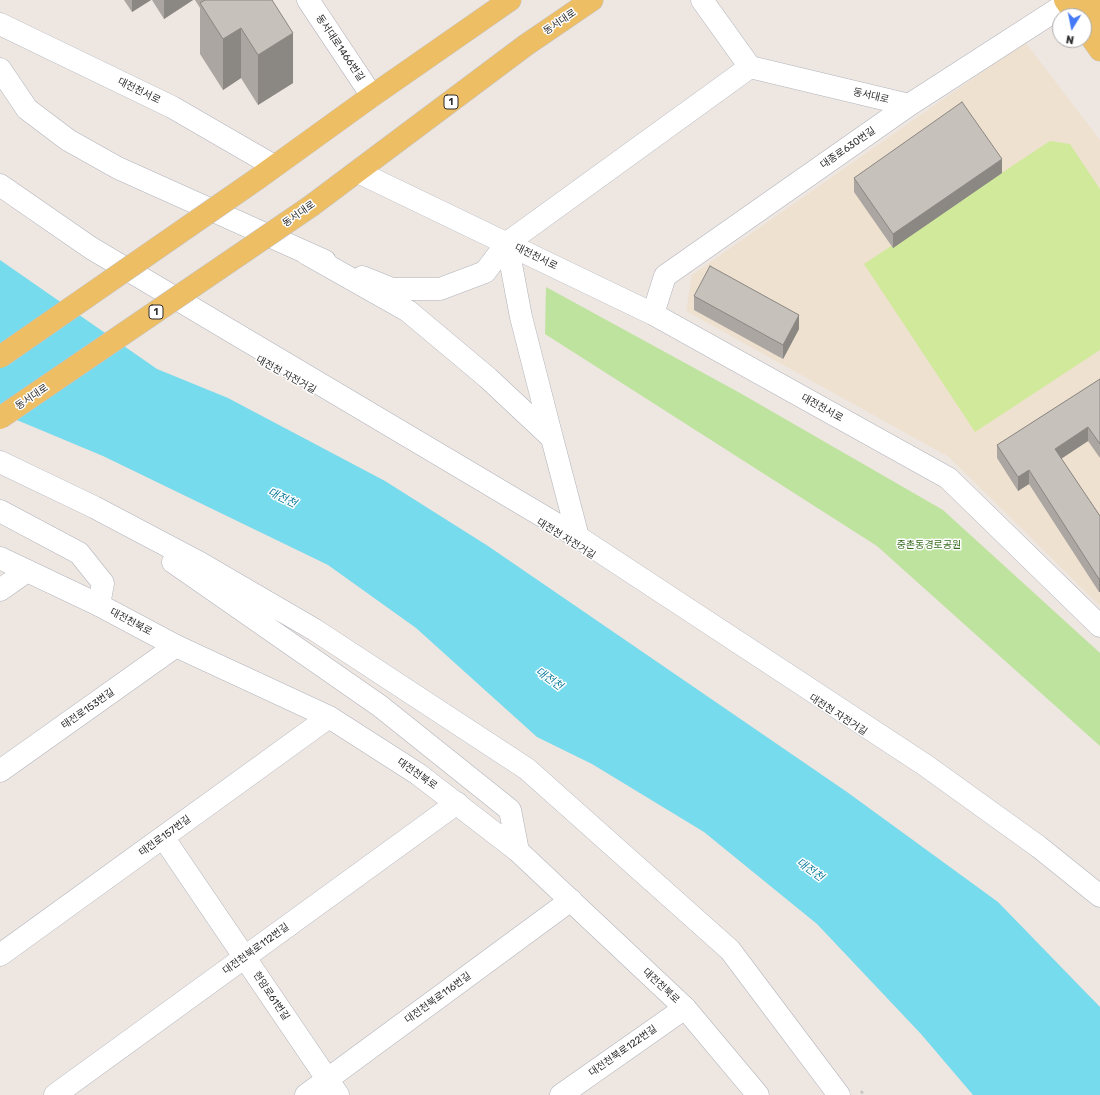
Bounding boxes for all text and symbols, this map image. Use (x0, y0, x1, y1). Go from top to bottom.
street label: 동서대로 (541, 7, 579, 37)
north arrow (1052, 8, 1092, 48)
street label: 동서대로1466번길 (313, 12, 367, 84)
text: N (1065, 32, 1075, 46)
street label: 대전천서로 (116, 76, 162, 106)
street label: 동서대로 (852, 86, 890, 106)
road number: 1 (444, 95, 458, 109)
street label: 대종로630번길 (818, 125, 878, 171)
street label: 동서대로 (280, 199, 318, 229)
street label: 대전천서로 (513, 242, 559, 272)
road number: 1 (149, 305, 163, 319)
street label: 대전천 자전거길 (254, 354, 318, 396)
street label: 동서대로 (13, 382, 51, 412)
street label: 대전천서로 (799, 392, 845, 424)
water label: 대전천 (265, 485, 299, 511)
street label: 대전천 자전거길 (534, 516, 598, 562)
park label: 중촌동경로공원 (897, 539, 961, 551)
street label: 대전천북로 (108, 606, 154, 638)
water label: 대전천 (533, 665, 565, 693)
street label: 태전로153번길 (59, 686, 117, 732)
street label: 대전천 자전거길 (807, 692, 869, 738)
street label: 대전천북로 (395, 756, 439, 792)
street label: 태전로157번길 (137, 813, 193, 859)
water label: 대전천 (794, 856, 826, 884)
street label: 대전천북로112번길 (221, 921, 291, 977)
street label: 대전천북로 (640, 966, 682, 1006)
street label: 현암로61번길 (250, 969, 292, 1023)
street label: 대전천북로116번길 (403, 970, 473, 1026)
street label: 대전천북로122번길 (587, 1023, 659, 1079)

